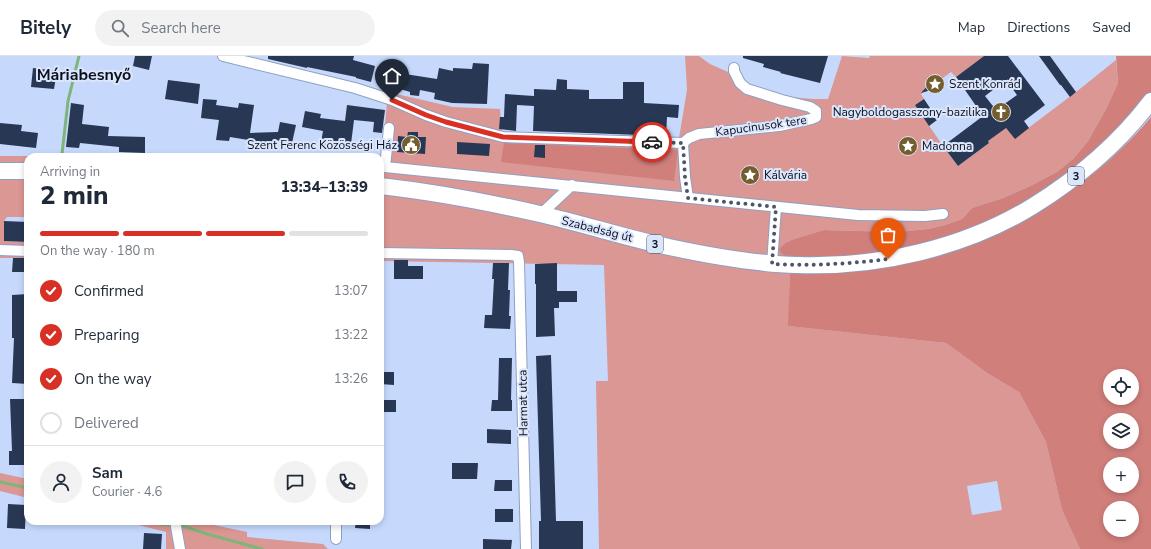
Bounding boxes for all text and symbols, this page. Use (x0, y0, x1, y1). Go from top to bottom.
search box (95, 10, 375, 46)
text: Bitely (20, 15, 71, 41)
icon: search (109, 17, 131, 39)
text: Search here (141, 18, 221, 38)
text: Map (958, 18, 985, 37)
text: Directions (1007, 18, 1070, 37)
text: Saved (1092, 18, 1131, 37)
pin (375, 59, 409, 100)
district label: Máriabesnyő (37, 64, 131, 86)
icon: home (381, 65, 403, 87)
place icon: Szent Konrád (924, 73, 946, 95)
place label: Szent Konrád (949, 76, 1021, 92)
church icon: Nagyboldogasszony-bazilika (990, 101, 1012, 123)
place label: Nagyboldogasszony-bazilika (833, 104, 987, 120)
street label: Kapucinusok tere (714, 112, 808, 140)
courier (632, 122, 672, 162)
icon: car (641, 131, 663, 153)
public building icon: Szent Ferenc Közösségi Ház (400, 134, 422, 156)
place icon: Madonna (897, 135, 919, 157)
place label: Szent Ferenc Közösségi Ház (247, 137, 397, 153)
place label: Madonna (922, 138, 972, 154)
text: Arriving in (40, 163, 100, 181)
place icon: Kálvária (739, 164, 761, 186)
place label: Kálvária (764, 167, 807, 183)
road number: 3 (1068, 167, 1084, 185)
text: 13:34–13:39 (281, 177, 368, 197)
text: 2 min (40, 178, 108, 213)
street label: Szabadság út (560, 212, 635, 246)
pin (871, 218, 905, 259)
icon: bag (877, 224, 899, 246)
road number: 3 (647, 235, 663, 253)
text: On the way · 180 m (40, 242, 155, 260)
icon: check (40, 280, 62, 302)
text: Confirmed (74, 281, 144, 301)
text: 13:07 (334, 282, 368, 300)
icon: check (40, 324, 62, 346)
text: Preparing (74, 325, 139, 345)
text: 13:22 (334, 326, 368, 344)
icon: check (40, 368, 62, 390)
text: On the way (74, 369, 152, 389)
map controls (1103, 369, 1139, 537)
button: locate (1103, 369, 1139, 405)
text: 13:26 (334, 370, 368, 388)
street label: Harmat utca (514, 370, 532, 436)
text: Delivered (74, 413, 139, 433)
button: layers (1103, 413, 1139, 449)
button: + (1103, 457, 1139, 493)
button: person (40, 461, 82, 503)
button: chat (274, 461, 316, 503)
button: phone (326, 461, 368, 503)
text: Sam (92, 463, 123, 483)
text: Courier · 4.6 (92, 483, 162, 501)
button: − (1103, 501, 1139, 537)

